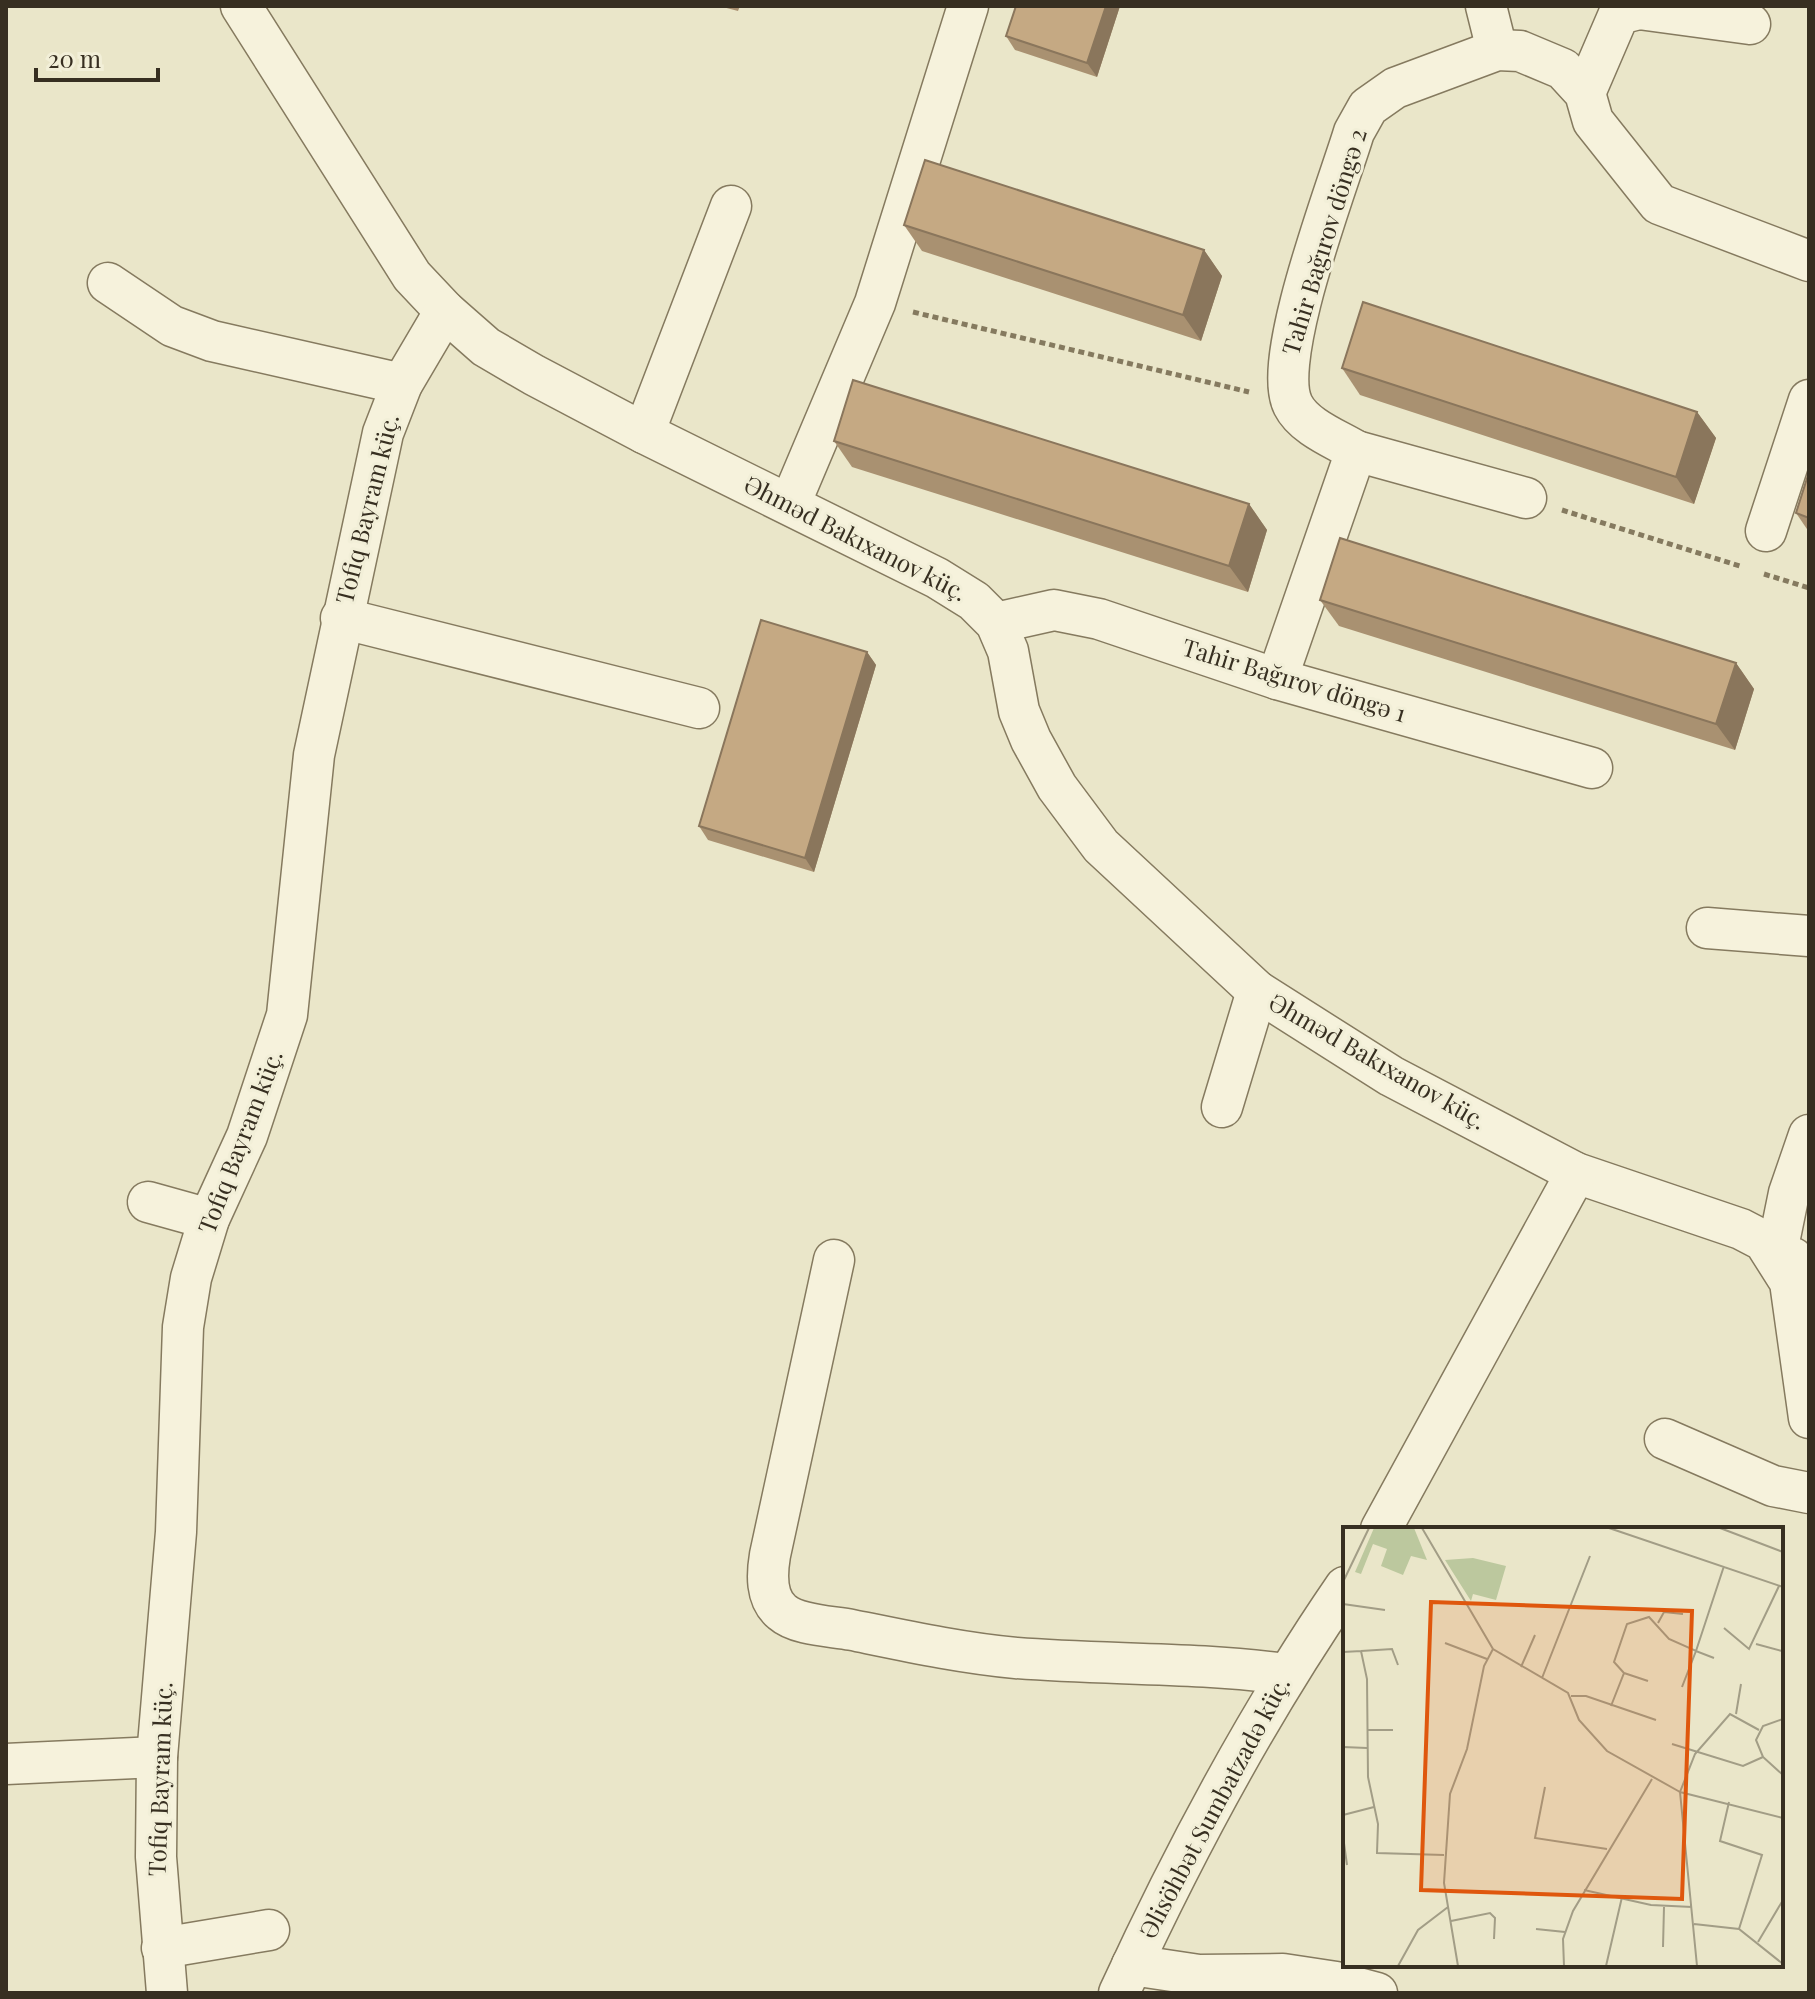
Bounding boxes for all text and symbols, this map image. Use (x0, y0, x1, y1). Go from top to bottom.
scale bar (36, 32, 158, 82)
text: 20 m (48, 42, 101, 74)
street label: Tahir Bağırov döngə 2 (1273, 124, 1373, 358)
street label: Tofiq Bayram küç. (327, 410, 405, 607)
street label: Əhməd Bakıxanov küç. (739, 467, 973, 607)
street label: Tahir Bağırov döngə 1 (1179, 630, 1410, 728)
street label: Əhməd Bakıxanov küç. (1263, 985, 1493, 1136)
street label: Tofiq Bayram küç. (189, 1045, 289, 1238)
inset map (1343, 1527, 1783, 1967)
street label: Əlisöhbət Sumbatzadə küç. (1130, 1670, 1296, 1944)
street label: Tofiq Bayram küç. (140, 1681, 178, 1877)

